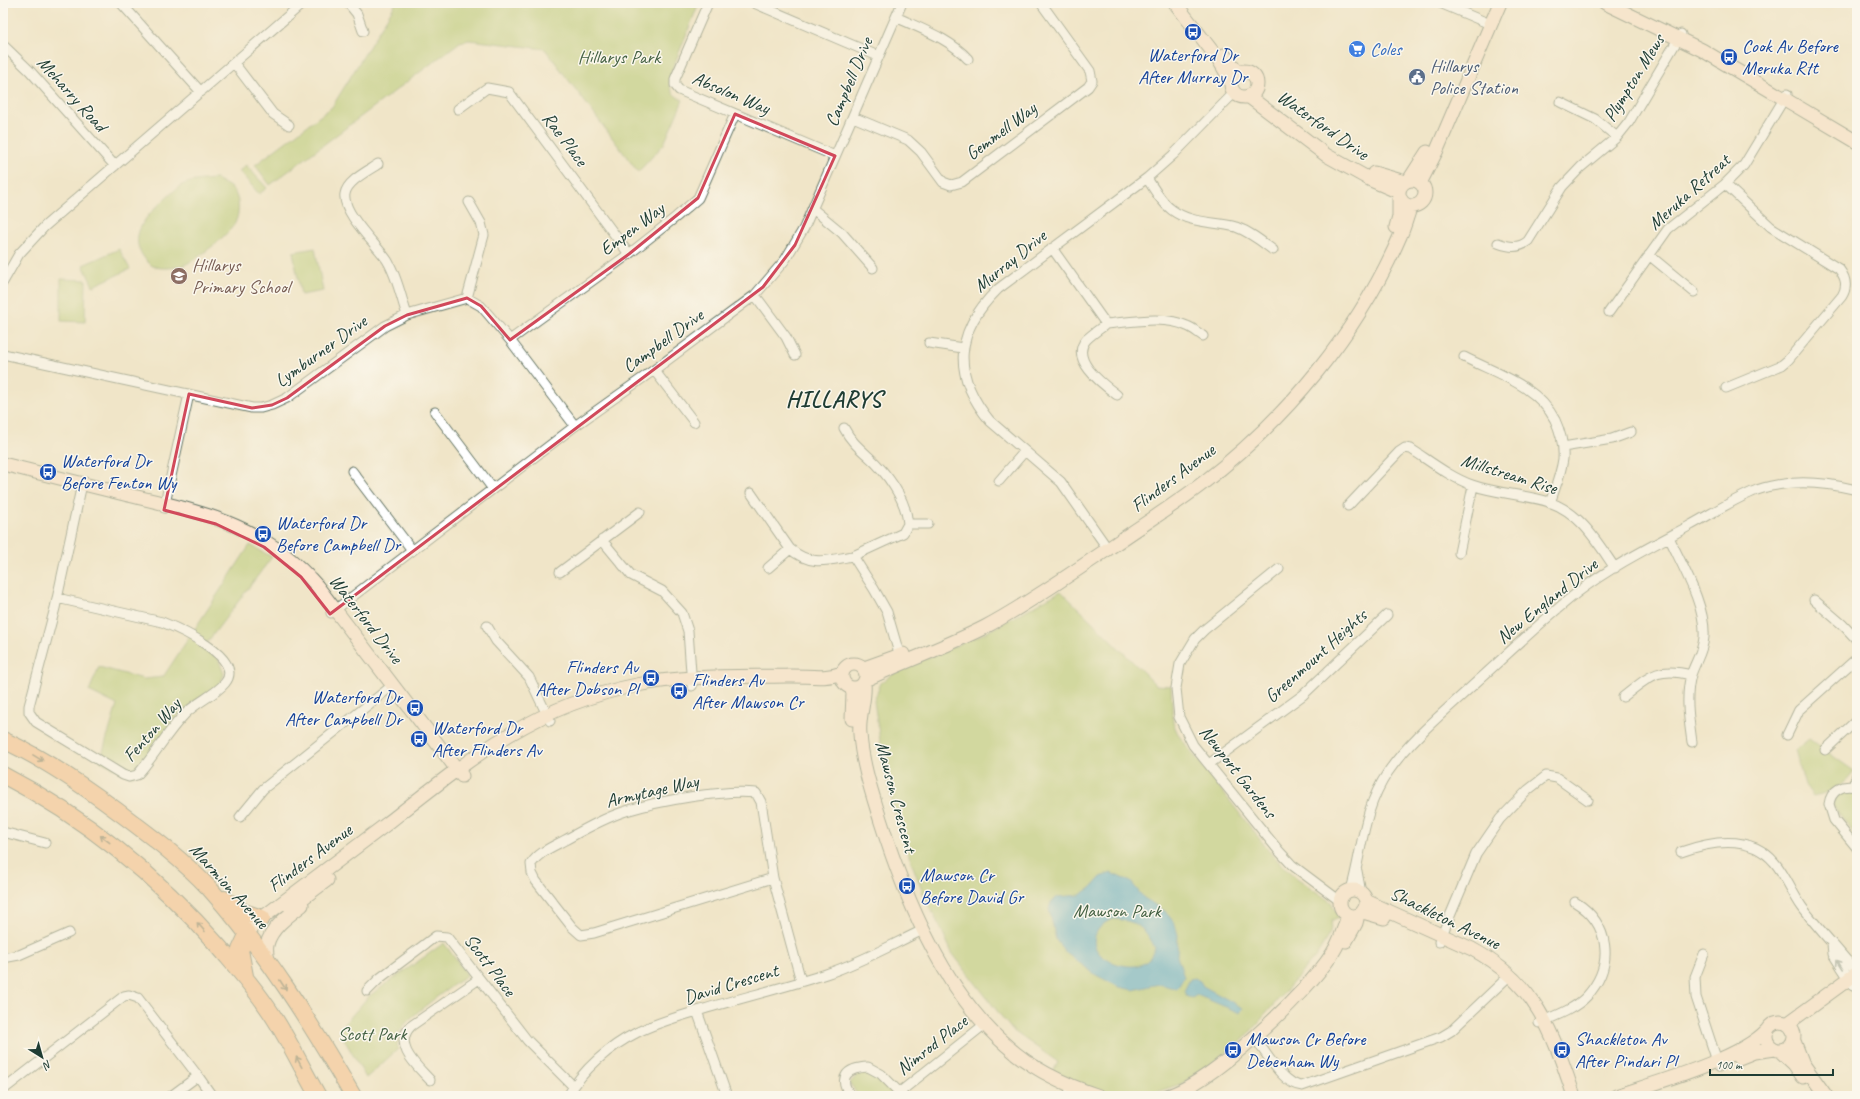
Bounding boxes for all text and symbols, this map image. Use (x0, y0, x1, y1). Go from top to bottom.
bus stop icon: Waterford Dr After Murray Dr (1183, 22, 1203, 42)
street label: Plympton Mews (1598, 28, 1671, 126)
street label: Campbell Drive (820, 32, 879, 130)
place label: Cook Av Before Meruka Rtt (1742, 34, 1839, 80)
place label: Coles (1370, 37, 1403, 61)
supermarket icon: Coles (1347, 39, 1367, 59)
place label: Waterford Dr After Murray Dr (1138, 43, 1249, 89)
park label: Hillarys Park (578, 45, 662, 69)
bus stop icon: Cook Av Before Meruka Rtt (1719, 47, 1739, 67)
street label: Meharry Road (32, 51, 115, 139)
place label: Hillarys Police Station (1430, 54, 1519, 100)
street label: Absolon Way (689, 66, 775, 121)
public building icon: Hillarys Police Station (1407, 67, 1427, 87)
street label: Waterford Drive (1273, 85, 1375, 166)
street label: Gemmell Way (961, 96, 1043, 166)
street label: Rae Place (537, 107, 594, 172)
street label: Meruka Retreat (1643, 148, 1736, 235)
street label: Empen Way (595, 196, 670, 261)
street label: Murray Drive (969, 223, 1053, 298)
place label: Hillarys Primary School (192, 253, 293, 299)
school or university icon: Hillarys Primary School (169, 266, 189, 286)
street label: Campbell Drive (618, 302, 710, 378)
street label: Lymburner Drive (270, 308, 373, 392)
district label: HILLARYS (786, 385, 887, 414)
street label: Flinders Avenue (1126, 437, 1221, 518)
street label: Millstream Rise (1458, 448, 1562, 500)
place label: Waterford Dr Before Fenton Wy (61, 449, 178, 495)
bus stop icon: Waterford Dr Before Fenton Wy (38, 462, 58, 482)
place label: Waterford Dr Before Campbell Dr (276, 511, 401, 557)
bus stop icon: Waterford Dr Before Campbell Dr (253, 524, 273, 544)
street label: New England Drive (1491, 552, 1604, 649)
street label: Waterford Drive (324, 570, 409, 670)
street label: Greenmount Heights (1260, 603, 1373, 708)
place label: Flinders Av After Dobson Pl (535, 655, 642, 701)
bus stop icon: Flinders Av After Dobson Pl (641, 668, 661, 688)
place label: Flinders Av After Mawson Cr (692, 668, 805, 714)
bus stop icon: Flinders Av After Mawson Cr (669, 681, 689, 701)
place label: Waterford Dr After Campbell Dr (285, 685, 404, 731)
street label: Fenton Way (118, 692, 187, 767)
bus stop icon: Waterford Dr After Campbell Dr (405, 698, 425, 718)
place label: Waterford Dr After Flinders Av (432, 716, 543, 762)
street label: Newport Gardens (1194, 721, 1283, 825)
bus stop icon: Waterford Dr After Flinders Av (409, 729, 429, 749)
street label: Mawson Crescent (870, 739, 923, 857)
one-way arrow (32, 755, 44, 763)
street label: Armytage Way (603, 768, 702, 813)
street label: Flinders Avenue (263, 817, 358, 898)
one-way arrow (100, 835, 111, 843)
street label: Marmion Avenue (184, 838, 275, 935)
place label: Mawson Cr Before David Gr (920, 863, 1025, 909)
bus stop icon: Mawson Cr Before David Gr (897, 876, 917, 896)
street label: Shackleton Avenue (1386, 881, 1506, 956)
park label: Mawson Park (1073, 899, 1162, 923)
one-way arrow (196, 922, 206, 932)
street label: Scott Place (459, 929, 522, 1002)
street label: David Crescent (681, 958, 783, 1010)
one-way arrow (1836, 960, 1844, 971)
one-way arrow (279, 979, 287, 990)
street label: Nimrod Place (891, 1008, 974, 1080)
park label: Scott Park (338, 1022, 407, 1046)
place label: Mawson Cr Before Debenham Wy (1246, 1027, 1367, 1073)
place label: Shackleton Av After Pindari Pl (1575, 1027, 1680, 1073)
north arrow (22, 1037, 62, 1077)
bus stop icon: Mawson Cr Before Debenham Wy (1223, 1040, 1243, 1060)
bus stop icon: Shackleton Av After Pindari Pl (1552, 1040, 1572, 1060)
scale bar (1710, 1051, 1833, 1077)
one-way arrow (295, 1056, 302, 1068)
text: N (39, 1057, 55, 1074)
text: 100 m (1716, 1057, 1743, 1073)

